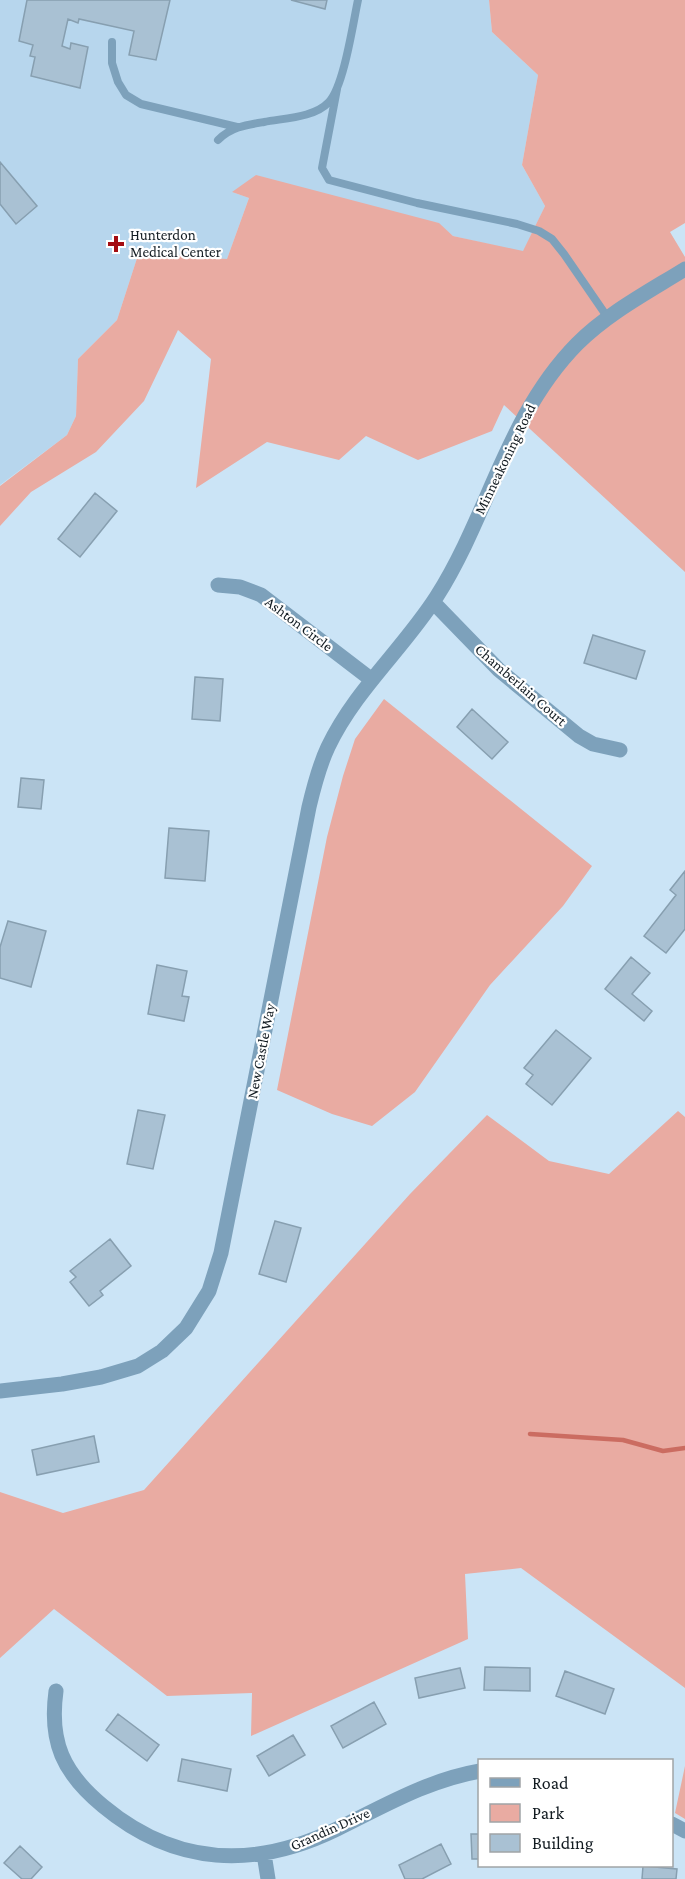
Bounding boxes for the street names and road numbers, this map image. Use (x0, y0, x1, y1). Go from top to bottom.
street label: Minneakoning Road (471, 401, 540, 517)
street label: Ashton Circle (262, 594, 336, 655)
street label: Chamberlain Court (472, 641, 571, 730)
street label: New Castle Way (244, 1002, 279, 1100)
street label: Grandin Drive (288, 1804, 372, 1854)

